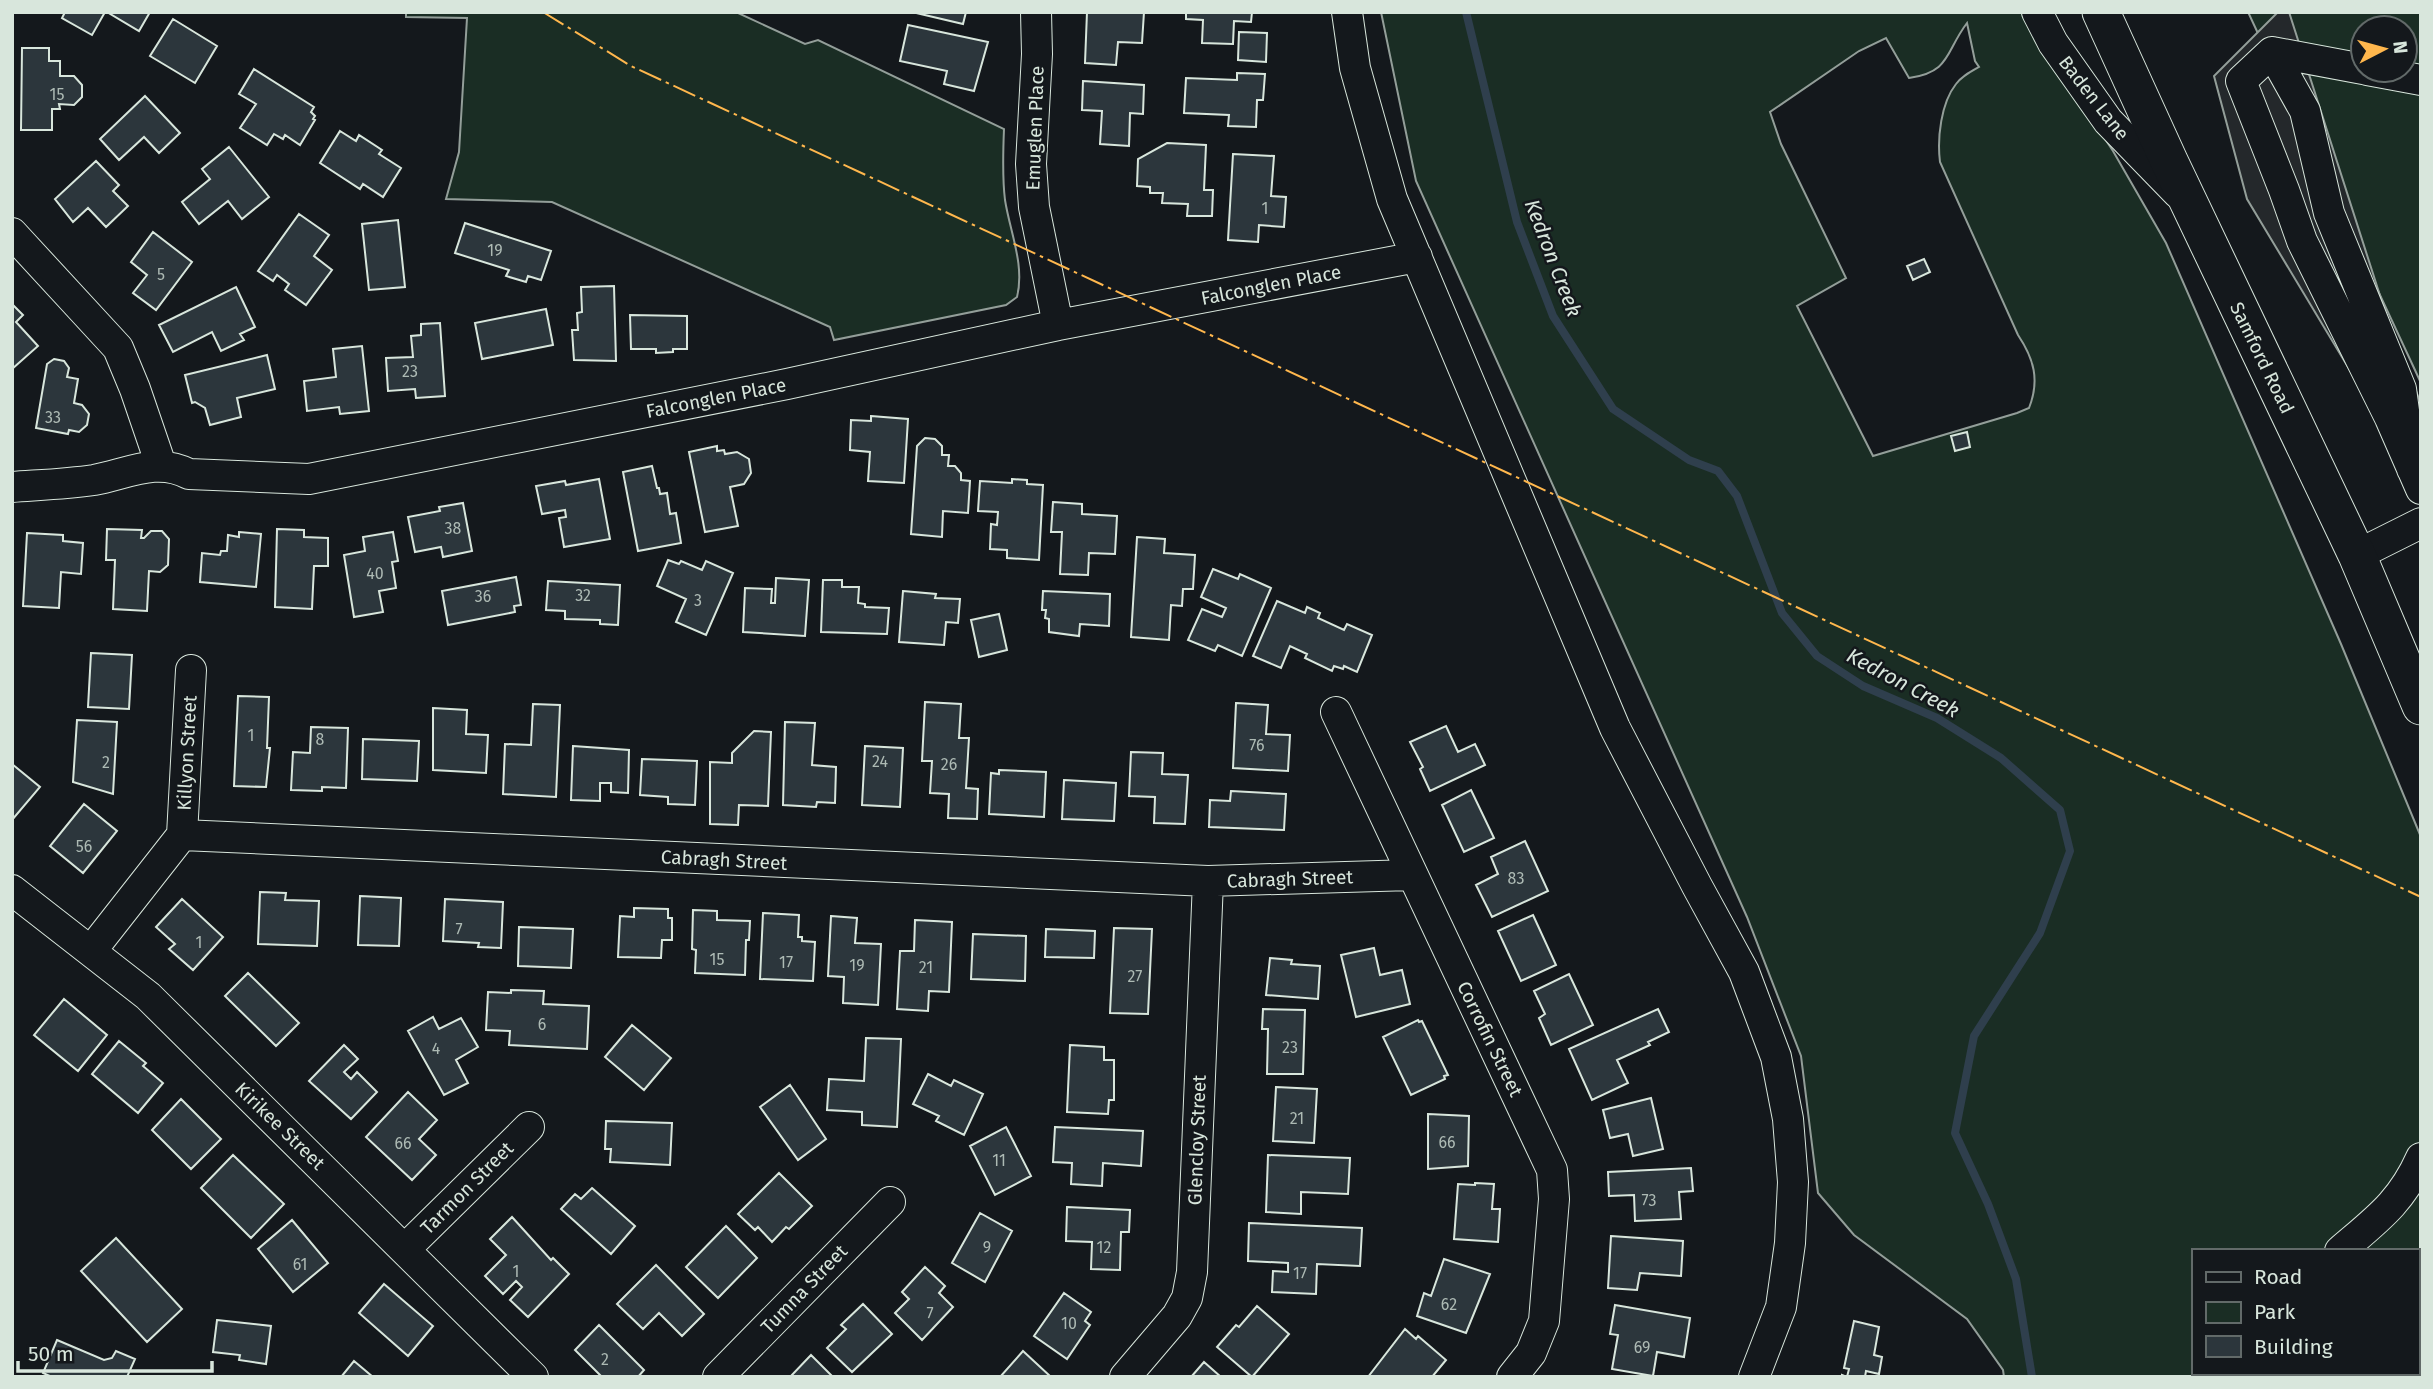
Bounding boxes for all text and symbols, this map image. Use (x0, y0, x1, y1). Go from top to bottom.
north arrow (2349, 14, 2419, 84)
text: N (2388, 40, 2413, 55)
street label: Baden Lane (2054, 51, 2134, 145)
street label: Emuglen Place (1021, 65, 1049, 191)
house number: 15 (50, 85, 64, 104)
water label: Kedron Creek (1519, 195, 1587, 321)
house number: 1 (1262, 199, 1268, 218)
house number: 19 (487, 241, 503, 260)
street label: Falconglen Place (1199, 260, 1343, 310)
house number: 5 (157, 265, 165, 284)
street label: Samford Road (2225, 298, 2299, 418)
house number: 23 (402, 362, 418, 381)
street label: Falconglen Place (644, 373, 788, 423)
house number: 33 (45, 408, 61, 427)
house number: 38 (445, 519, 462, 538)
house number: 40 (366, 564, 384, 583)
house number: 32 (575, 586, 591, 605)
house number: 36 (475, 587, 491, 606)
house number: 3 (694, 591, 702, 610)
water label: Kedron Creek (1842, 642, 1964, 724)
street label: Killyon Street (172, 695, 202, 811)
house number: 1 (248, 726, 254, 745)
house number: 8 (316, 730, 325, 749)
house number: 76 (1249, 736, 1265, 755)
house number: 24 (872, 752, 888, 771)
house number: 2 (102, 753, 110, 772)
house number: 26 (941, 755, 957, 774)
house number: 56 (76, 837, 92, 856)
street label: Cabragh Street (660, 845, 788, 875)
street label: Cabragh Street (1226, 865, 1354, 893)
house number: 83 (1508, 869, 1524, 888)
house number: 7 (455, 920, 463, 939)
house number: 1 (196, 933, 202, 952)
house number: 15 (710, 950, 724, 969)
house number: 17 (779, 953, 793, 972)
house number: 19 (849, 956, 865, 975)
house number: 21 (919, 958, 933, 977)
house number: 27 (1128, 967, 1142, 986)
street label: Corrofin Street (1452, 978, 1528, 1100)
house number: 6 (538, 1015, 546, 1034)
house number: 23 (1282, 1038, 1298, 1057)
house number: 4 (432, 1039, 441, 1058)
street label: Glencloy Street (1183, 1074, 1211, 1206)
street label: Kirikee Street (230, 1077, 330, 1175)
house number: 21 (1290, 1109, 1304, 1128)
house number: 66 (1438, 1133, 1456, 1152)
house number: 66 (394, 1134, 412, 1153)
street label: Tarmon Street (416, 1137, 518, 1239)
house number: 11 (992, 1151, 1006, 1170)
house number: 73 (1642, 1191, 1656, 1210)
house number: 9 (983, 1238, 991, 1257)
house number: 12 (1097, 1238, 1111, 1257)
street label: Tumna Street (756, 1240, 852, 1338)
legend (2192, 1249, 2419, 1375)
house number: 61 (293, 1255, 307, 1274)
house number: 1 (513, 1262, 519, 1281)
house number: 17 (1293, 1264, 1307, 1283)
text: Road (2254, 1264, 2302, 1290)
house number: 62 (1441, 1295, 1457, 1314)
text: Park (2254, 1299, 2296, 1325)
house number: 7 (926, 1304, 934, 1323)
house number: 10 (1061, 1314, 1077, 1333)
scale bar (18, 1330, 212, 1374)
text: Building (2254, 1334, 2333, 1360)
house number: 69 (1634, 1338, 1650, 1357)
text: 50 m (28, 1341, 74, 1367)
house number: 2 (601, 1350, 609, 1369)

